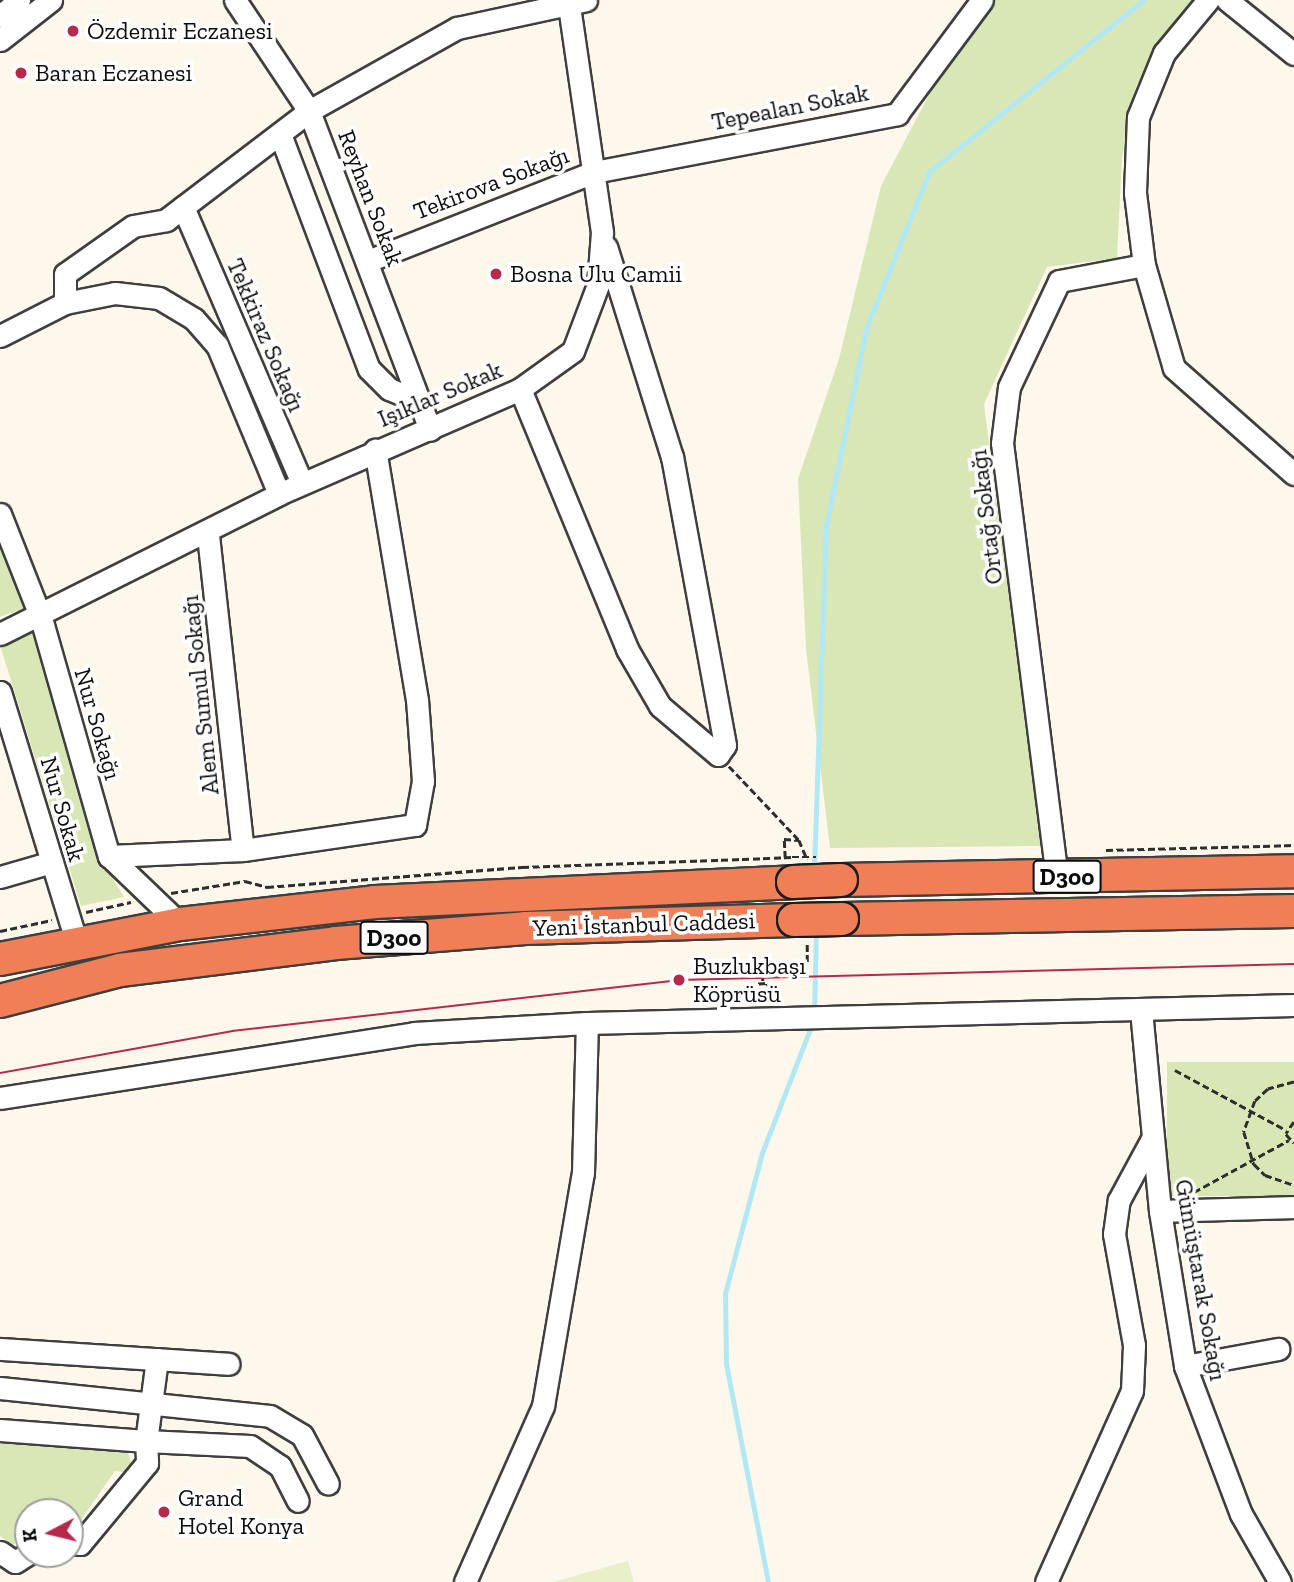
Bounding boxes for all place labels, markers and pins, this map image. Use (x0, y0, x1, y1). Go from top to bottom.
place label: Özdemir Eczanesi (87, 17, 273, 45)
marker: Özdemir Eczanesi (65, 23, 81, 39)
place label: Baran Eczanesi (35, 59, 192, 87)
marker: Baran Eczanesi (13, 65, 29, 81)
place label: Bosna Ulu Camii (510, 260, 682, 288)
marker: Bosna Ulu Camii (488, 266, 504, 282)
place label: Buzlukbaşı Köprüsü (693, 952, 806, 1008)
marker: Buzlukbaşı Köprüsü (671, 972, 687, 988)
place label: Grand Hotel Konya (178, 1484, 304, 1540)
marker: Grand Hotel Konya (156, 1504, 172, 1520)

